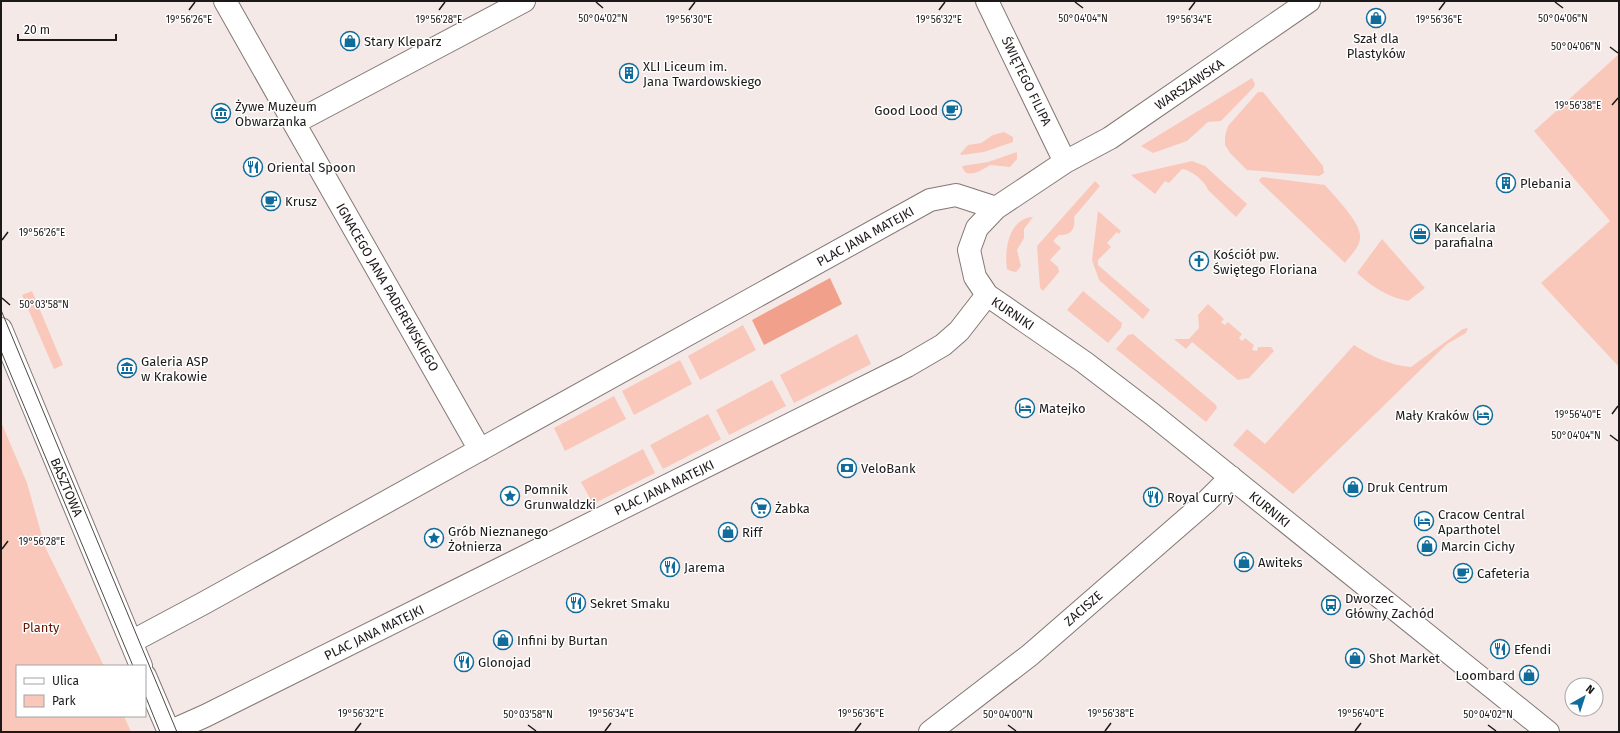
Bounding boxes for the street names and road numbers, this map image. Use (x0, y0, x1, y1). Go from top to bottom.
street label: ŚWIĘTEGO FILIPA (998, 34, 1055, 129)
street label: WARSZAWSKA (1152, 56, 1227, 113)
street label: IGNACEGO JANA PADEREWSKIEGO (333, 200, 442, 374)
street label: PLAC JANA MATEJKI (814, 203, 917, 269)
street label: KURNIKI (989, 294, 1037, 333)
street label: BASZTOWA (47, 456, 86, 519)
street label: PLAC JANA MATEJKI (612, 457, 717, 518)
street label: KURNIKI (1246, 488, 1293, 530)
street label: ZACISZE (1061, 588, 1106, 629)
street label: PLAC JANA MATEJKI (322, 602, 427, 663)

